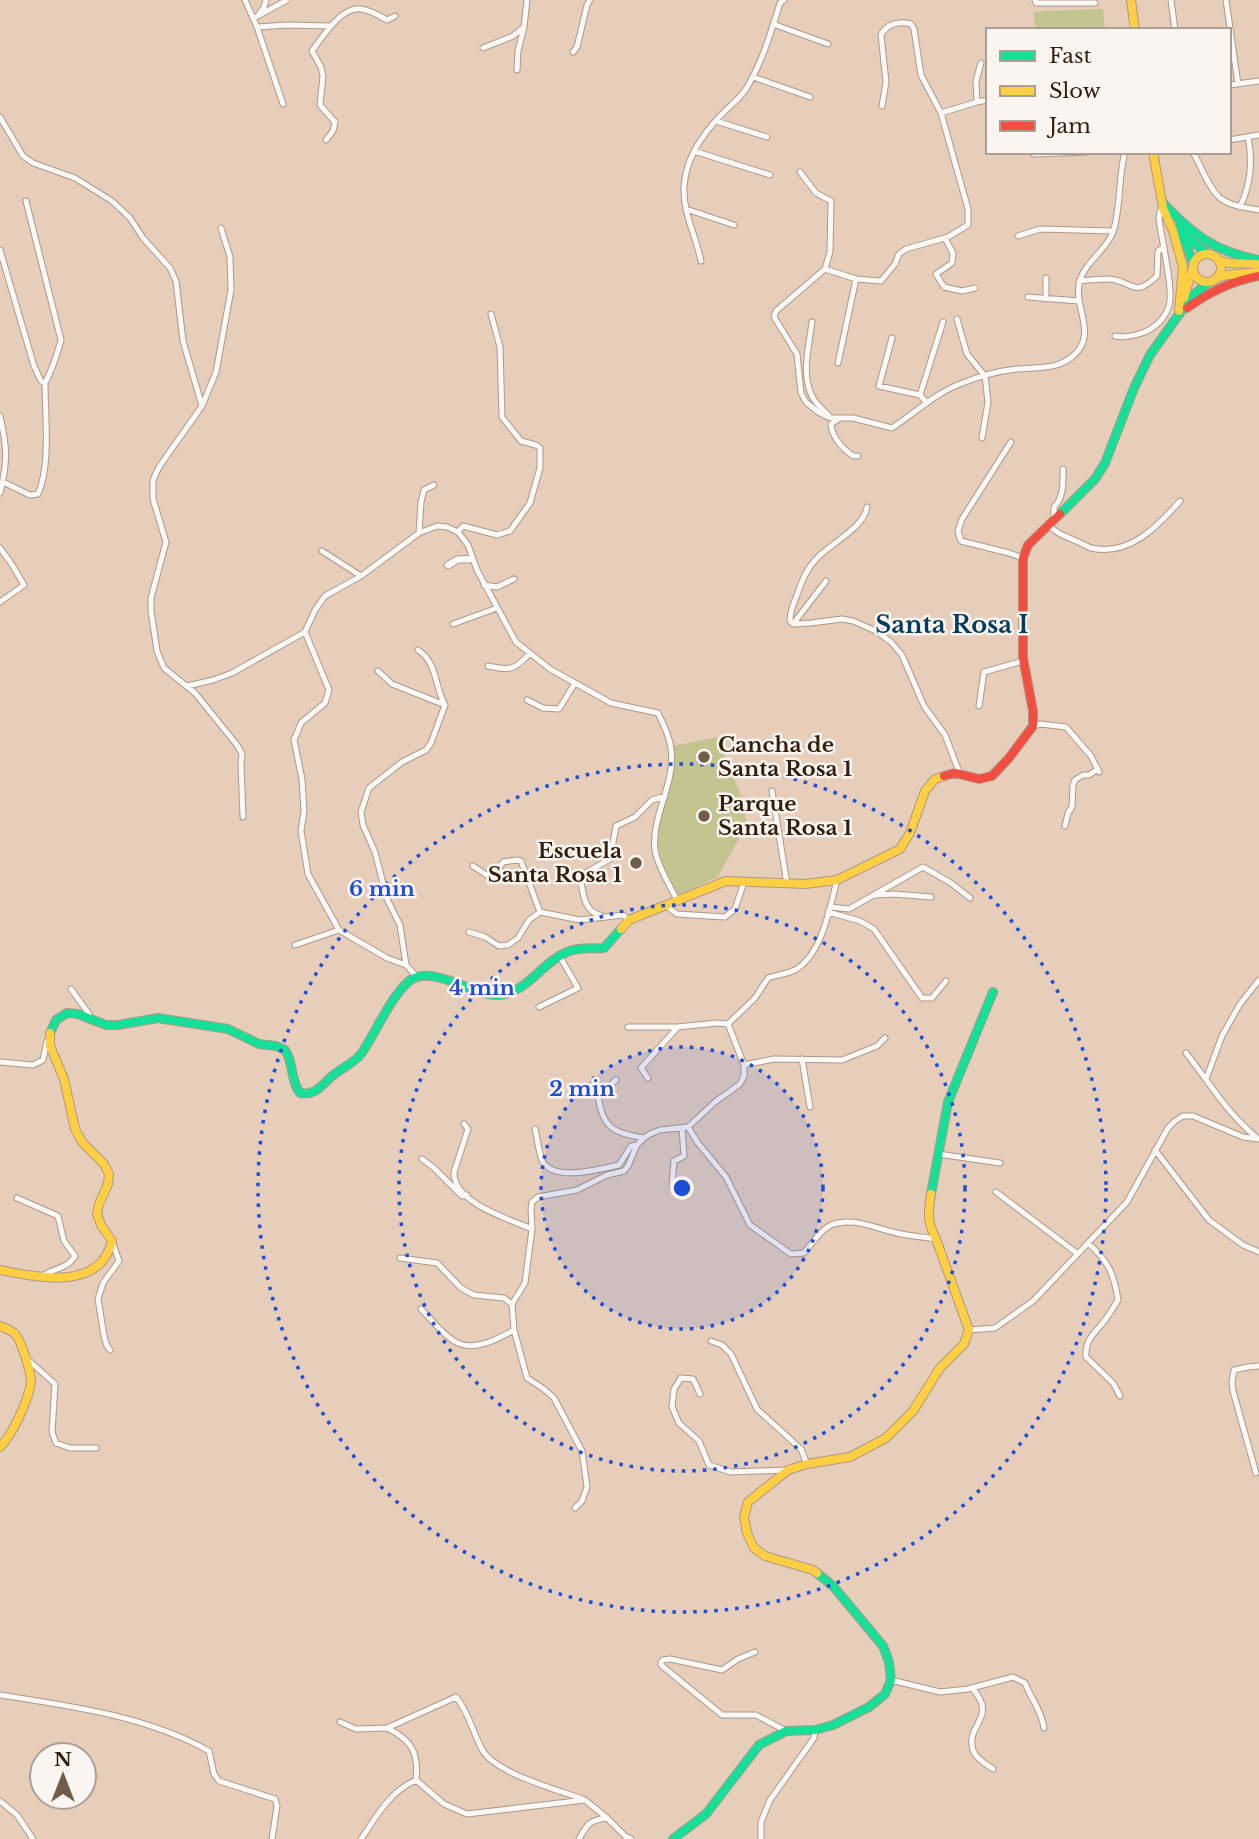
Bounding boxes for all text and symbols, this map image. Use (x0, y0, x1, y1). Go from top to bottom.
legend (986, 28, 1231, 154)
text: Fast (1049, 43, 1091, 69)
text: Slow (1049, 78, 1101, 104)
text: Jam (1046, 113, 1091, 139)
district label: Santa Rosa I (875, 610, 1029, 639)
place label: Cancha de Santa Rosa 1 (718, 732, 852, 782)
marker: Cancha de Santa Rosa 1 (696, 749, 712, 765)
place label: Parque Santa Rosa 1 (718, 791, 852, 841)
marker: Parque Santa Rosa 1 (696, 808, 712, 824)
place label: Escuela Santa Rosa 1 (488, 838, 622, 888)
marker: Escuela Santa Rosa 1 (628, 855, 644, 871)
text: 6 min (349, 876, 415, 902)
text: 4 min (449, 975, 515, 1001)
text: 2 min (549, 1076, 615, 1102)
centre of rings (670, 1176, 694, 1200)
north arrow (28, 1741, 98, 1811)
text: N (54, 1748, 72, 1771)

